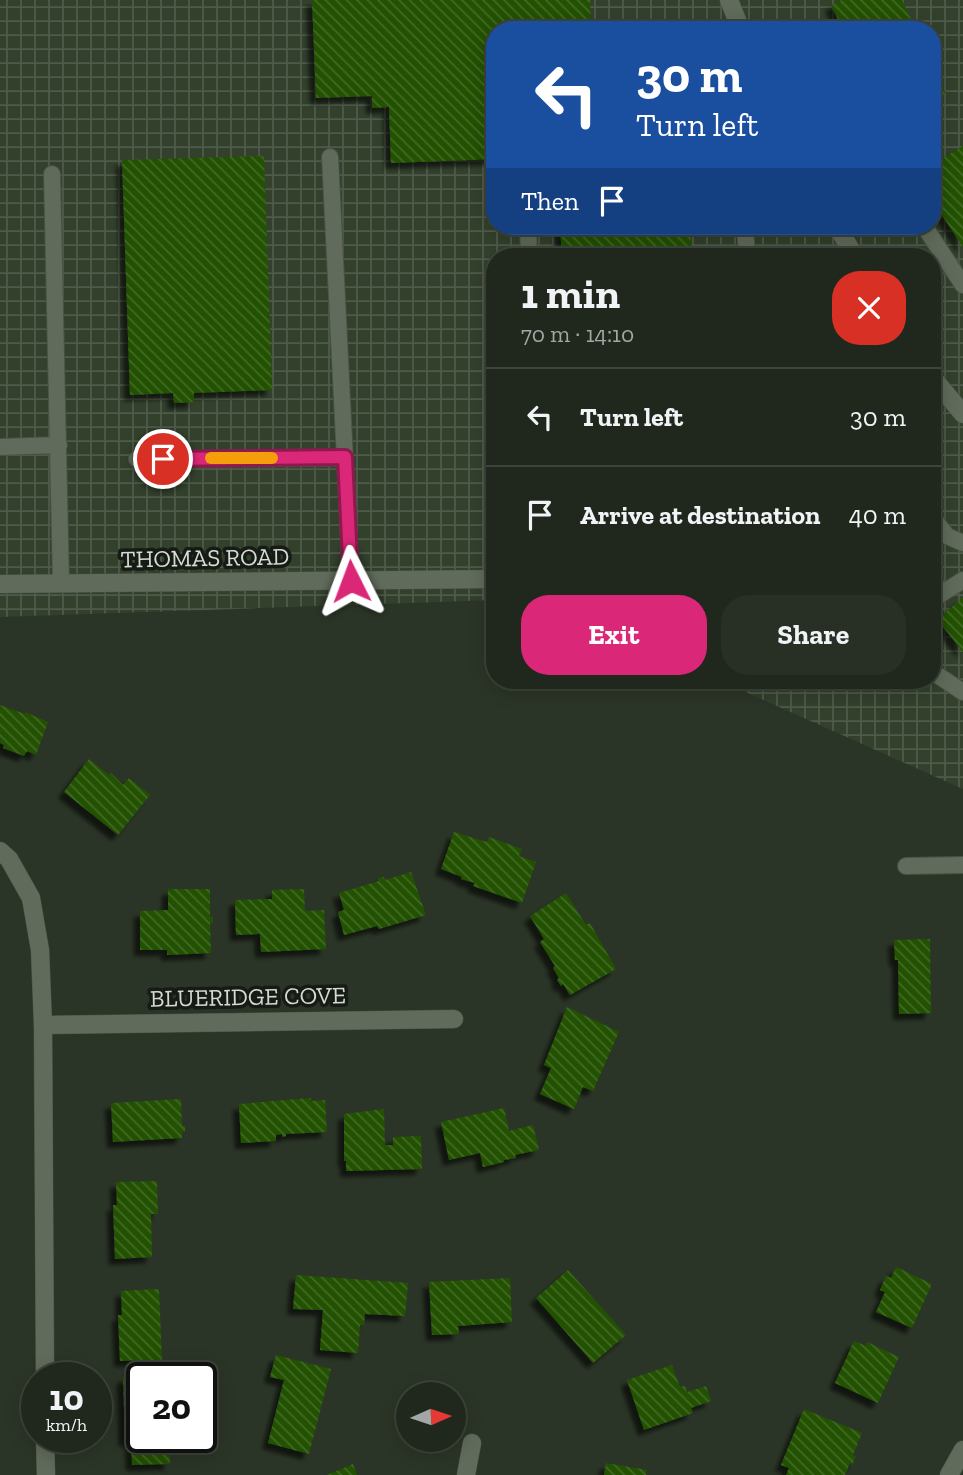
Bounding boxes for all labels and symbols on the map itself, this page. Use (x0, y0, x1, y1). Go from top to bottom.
pin (133, 429, 193, 489)
street label: THOMAS ROAD (120, 542, 290, 573)
position arrow (314, 544, 388, 618)
street label: BLUERIDGE COVE (150, 980, 346, 1013)
speed limit sign: 20 (126, 1362, 217, 1453)
north arrow (396, 1382, 466, 1452)

